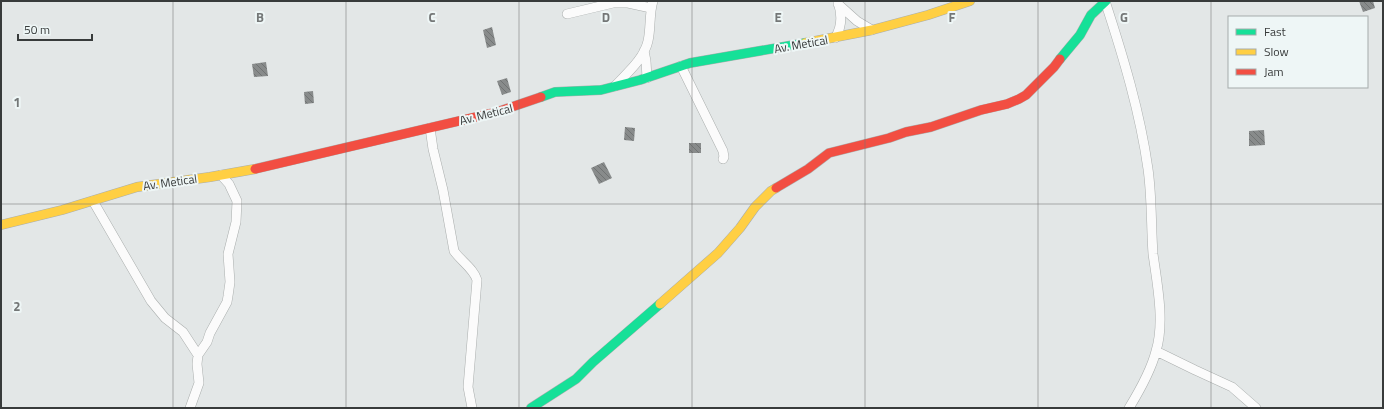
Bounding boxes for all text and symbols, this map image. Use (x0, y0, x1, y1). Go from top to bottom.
text: B (256, 7, 264, 27)
text: C (428, 7, 436, 27)
text: D (602, 7, 610, 27)
text: E (774, 7, 782, 27)
text: F (949, 7, 956, 27)
text: G (1120, 7, 1128, 27)
scale bar (18, 16, 92, 42)
legend (1228, 16, 1368, 88)
text: 50 m (24, 20, 50, 39)
text: Fast (1264, 22, 1287, 41)
street label: Av. Metical (773, 30, 829, 58)
text: Slow (1264, 42, 1289, 61)
text: Jam (1264, 62, 1284, 81)
text: 1 (13, 92, 21, 112)
street label: Av. Metical (457, 98, 515, 130)
street label: Av. Metical (142, 169, 198, 195)
text: 2 (13, 296, 21, 316)

